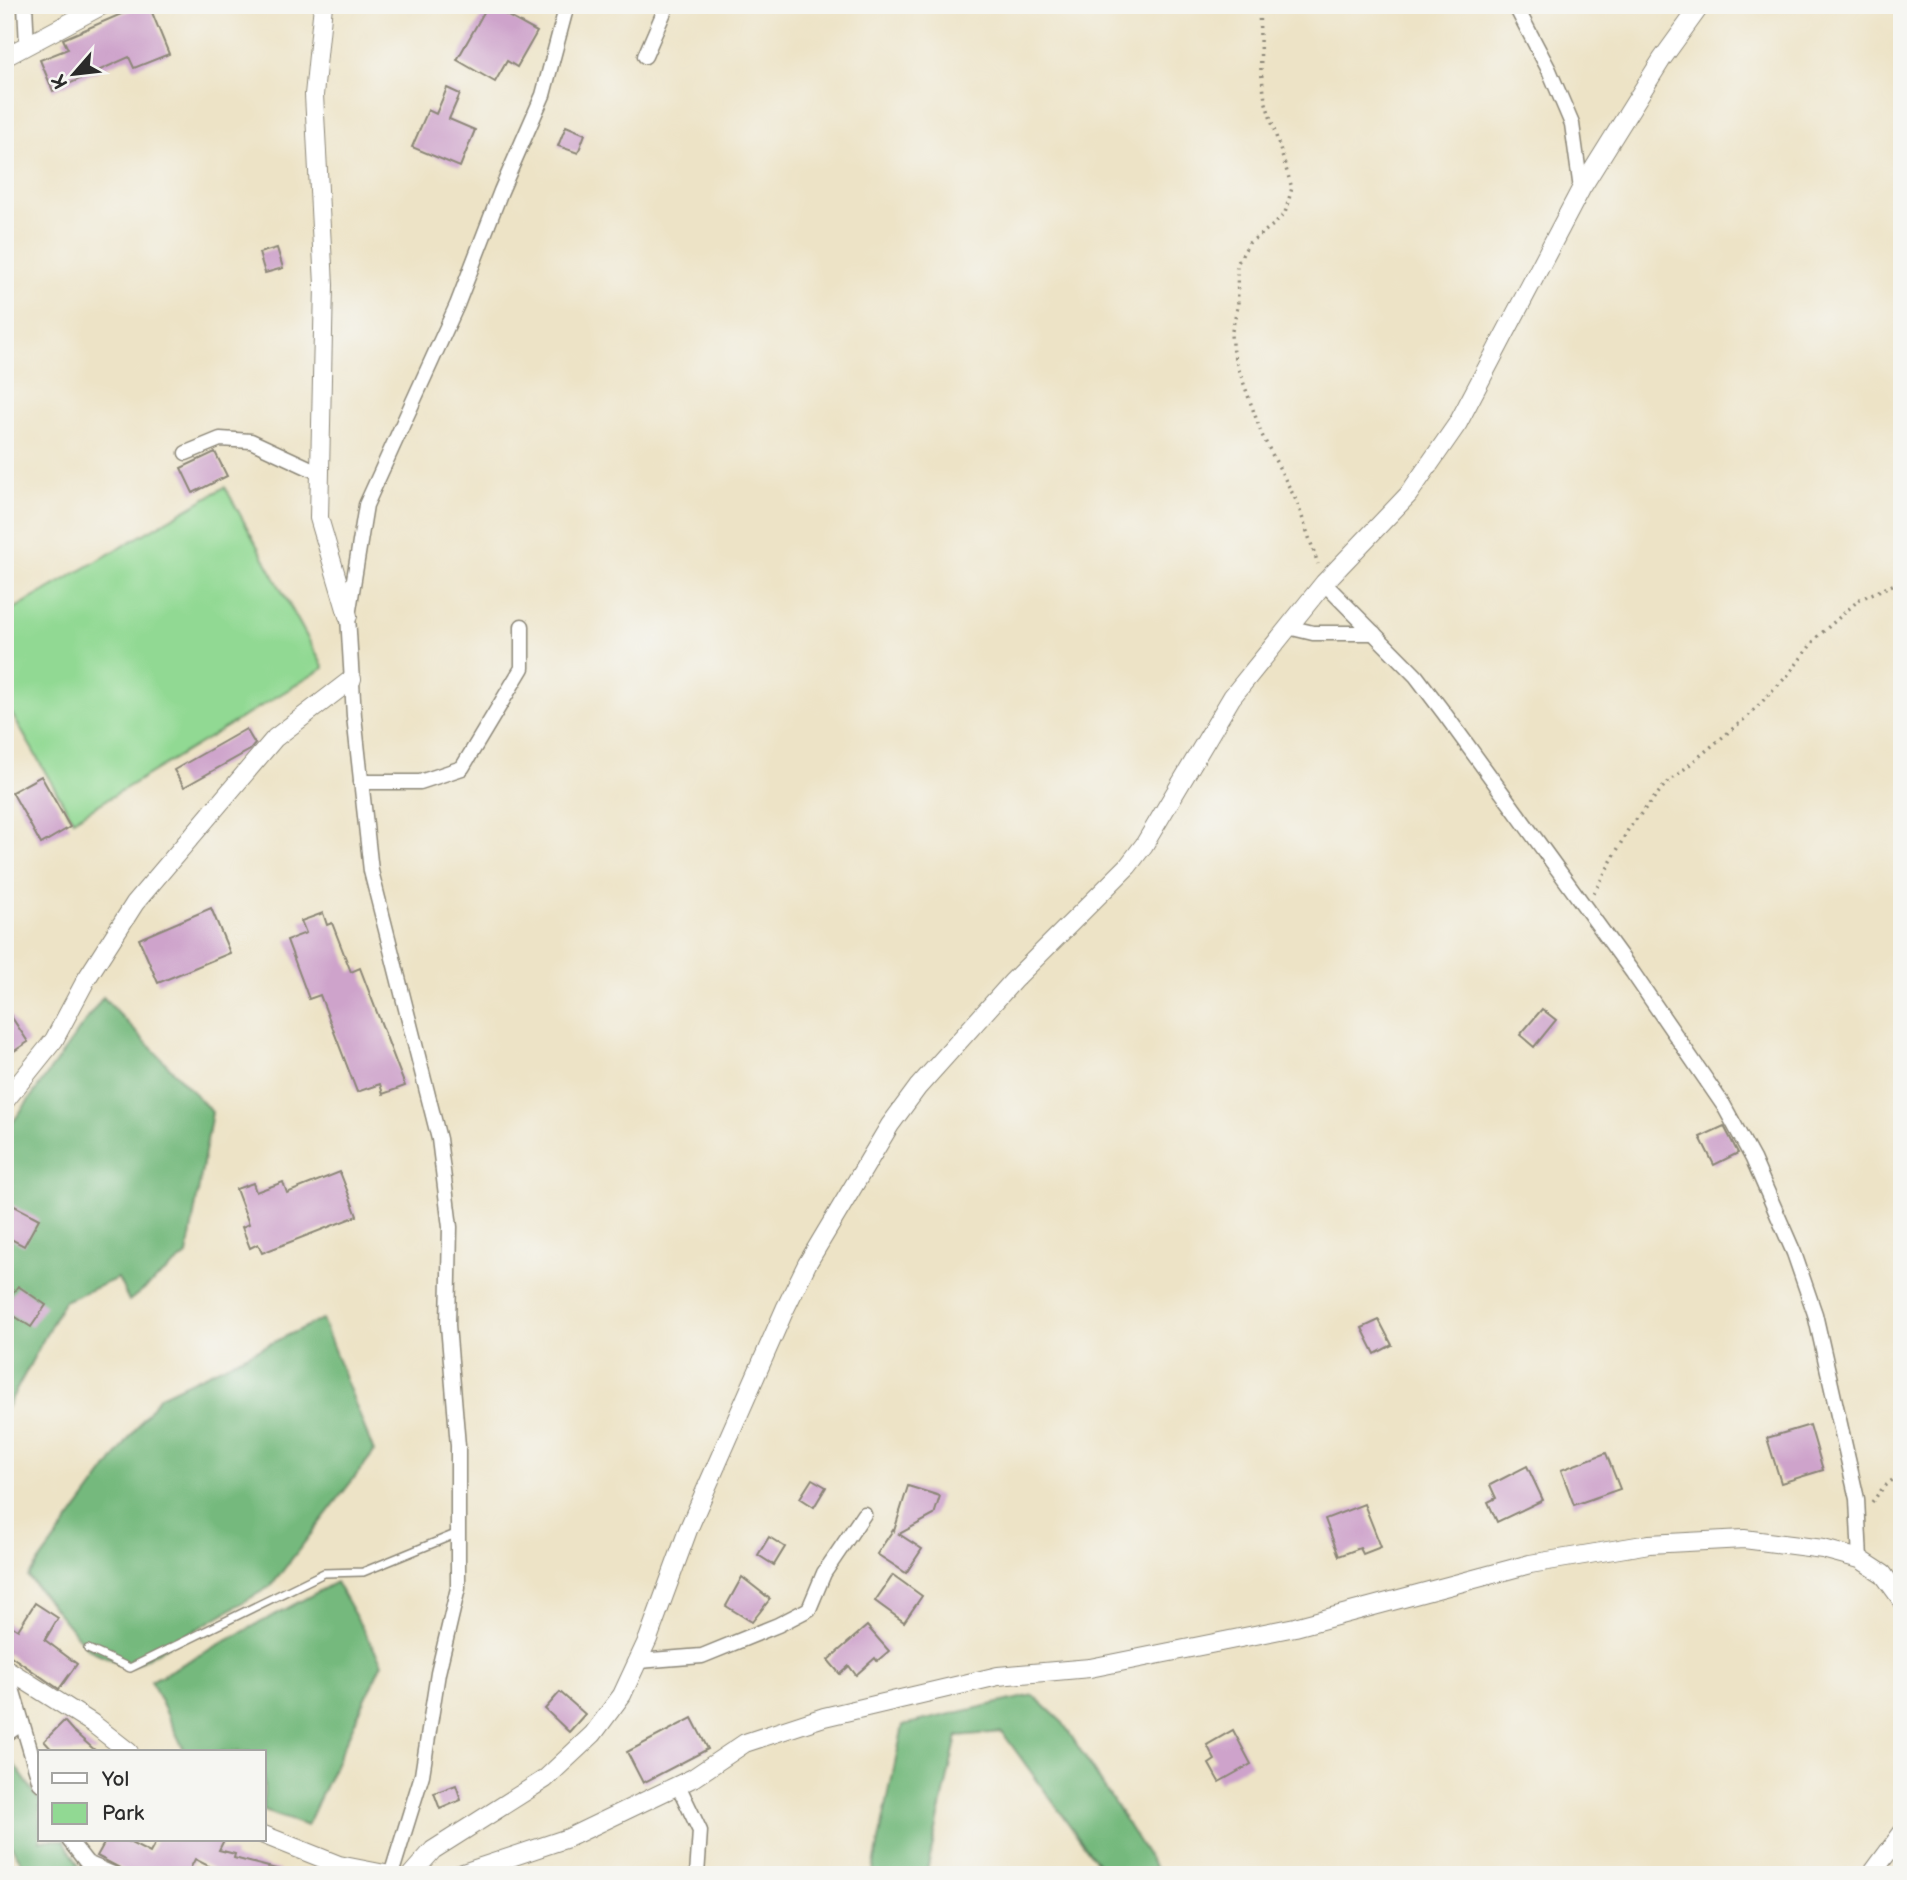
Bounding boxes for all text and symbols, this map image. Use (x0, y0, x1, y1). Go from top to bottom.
north arrow (38, 38, 108, 108)
text: K (47, 70, 74, 92)
legend (38, 1750, 266, 1842)
text: Yol (101, 1767, 129, 1792)
text: Park (102, 1801, 145, 1826)

